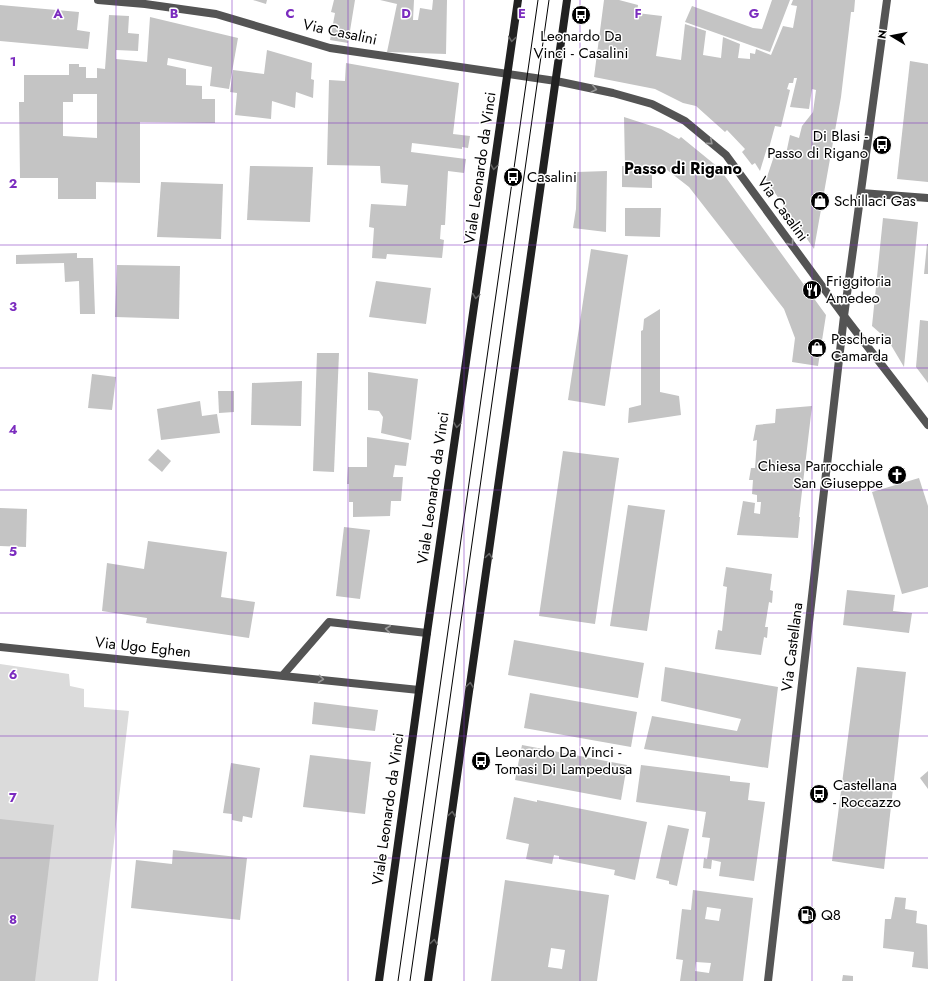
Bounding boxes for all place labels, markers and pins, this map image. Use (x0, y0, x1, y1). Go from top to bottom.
bus stop icon: Leonardo Da Vinci - Casalini (570, 4, 592, 26)
place label: Leonardo Da Vinci - Casalini (534, 25, 628, 64)
place label: Di Blasi - Passo di Rigano (767, 125, 869, 164)
bus stop icon: Di Blasi - Passo di Rigano (871, 134, 893, 156)
bus stop icon: Casalini (502, 166, 524, 188)
place label: Casalini (527, 166, 577, 188)
shop icon: Schillaci Gas (809, 190, 831, 212)
place label: Schillaci Gas (834, 190, 916, 212)
place label: Friggitoria Amedeo (826, 270, 891, 309)
restaurant icon: Friggitoria Amedeo (801, 279, 823, 301)
place label: Pescheria Camarda (831, 328, 892, 367)
shop icon: Pescheria Camarda (806, 337, 828, 359)
place label: Chiesa Parrocchiale San Giuseppe (758, 455, 883, 494)
church icon: Chiesa Parrocchiale San Giuseppe (886, 464, 908, 486)
place label: Leonardo Da Vinci - Tomasi Di Lampedusa (495, 741, 632, 780)
bus stop icon: Leonardo Da Vinci - Tomasi Di Lampedusa (470, 750, 492, 772)
place label: Castellana - Roccazzo (833, 774, 901, 813)
bus stop icon: Castellana - Roccazzo (808, 783, 830, 805)
fuel station icon: Q8 (796, 904, 818, 926)
place label: Q8 (821, 904, 841, 926)

